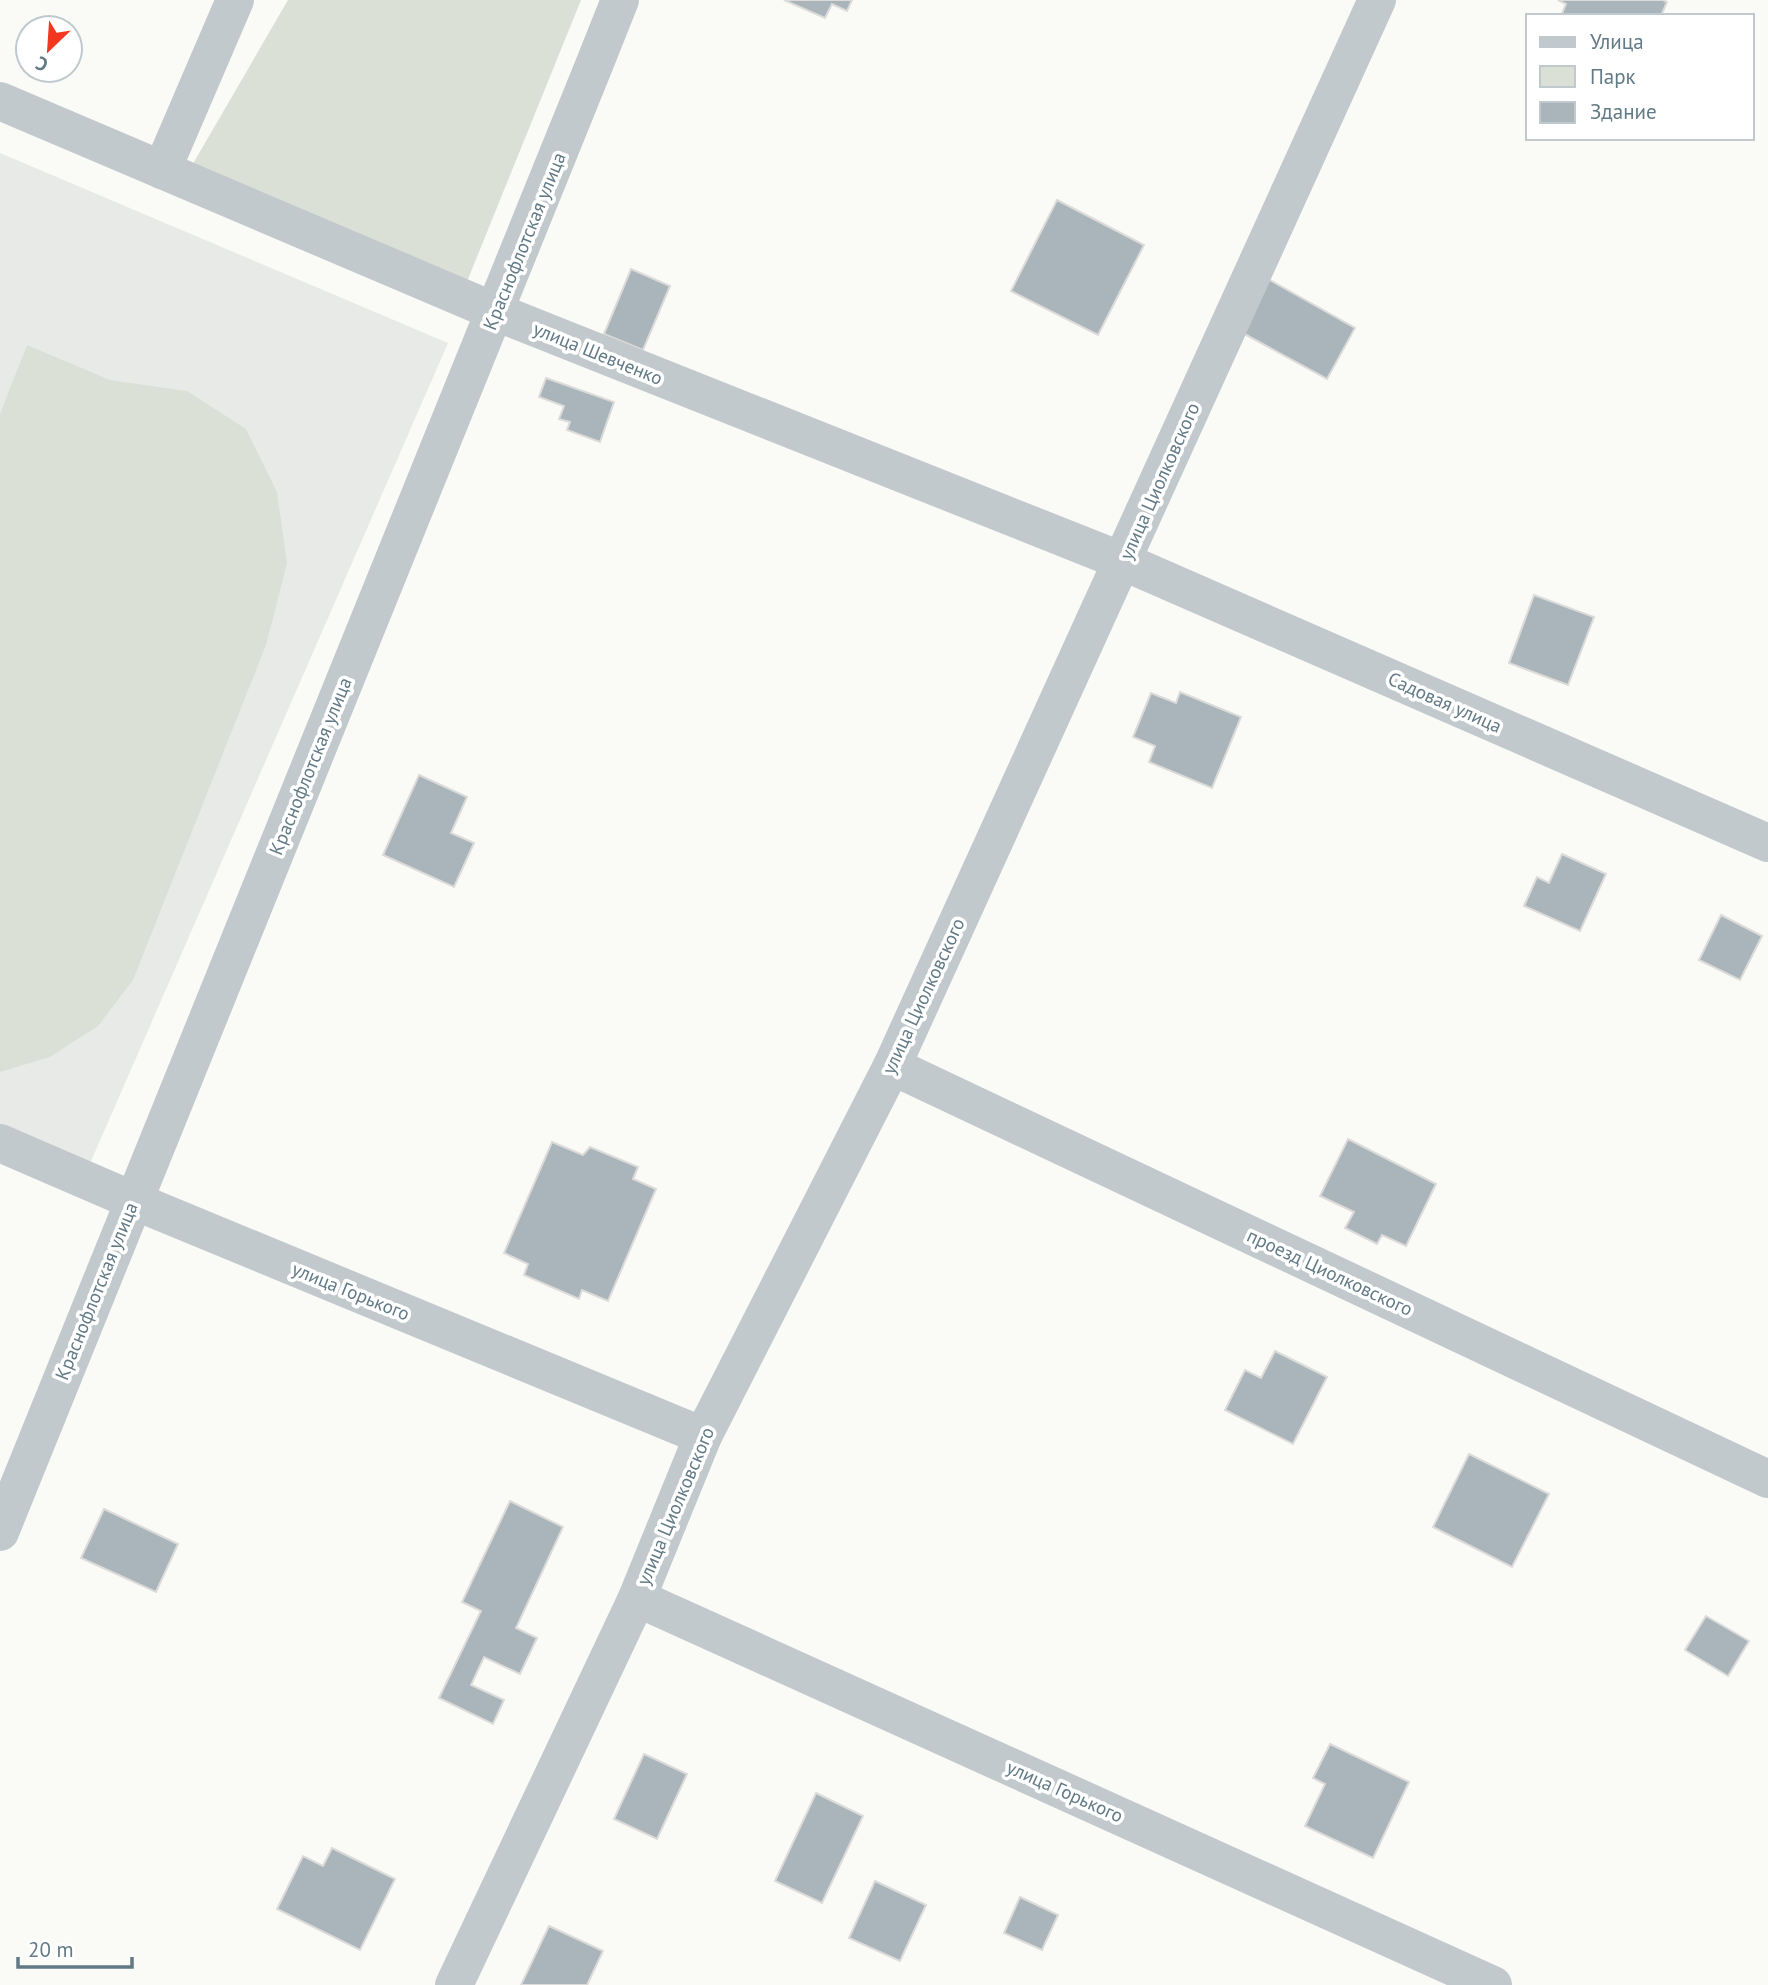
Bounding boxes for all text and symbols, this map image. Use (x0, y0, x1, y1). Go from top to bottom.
north arrow (14, 14, 84, 84)
legend (1526, 14, 1754, 140)
text: Улица (1590, 28, 1644, 55)
text: С (32, 51, 52, 78)
text: Парк (1590, 63, 1636, 90)
text: Здание (1590, 98, 1657, 125)
street label: Краснофлотская улица (477, 149, 571, 333)
street label: улица Шевченко (530, 316, 666, 390)
street label: улица Циолковского (1114, 399, 1204, 563)
street label: Садовая улица (1384, 666, 1506, 738)
street label: Краснофлотская улица (263, 674, 357, 858)
street label: улица Циолковского (876, 914, 970, 1078)
street label: Краснофлотская улица (49, 1199, 143, 1383)
street label: проезд Циолковского (1243, 1223, 1417, 1321)
street label: улица Горького (289, 1256, 413, 1326)
street label: улица Циолковского (631, 1423, 719, 1589)
street label: улица Горького (1003, 1755, 1127, 1827)
scale bar (18, 1926, 131, 1970)
text: 20 m (28, 1936, 74, 1963)

